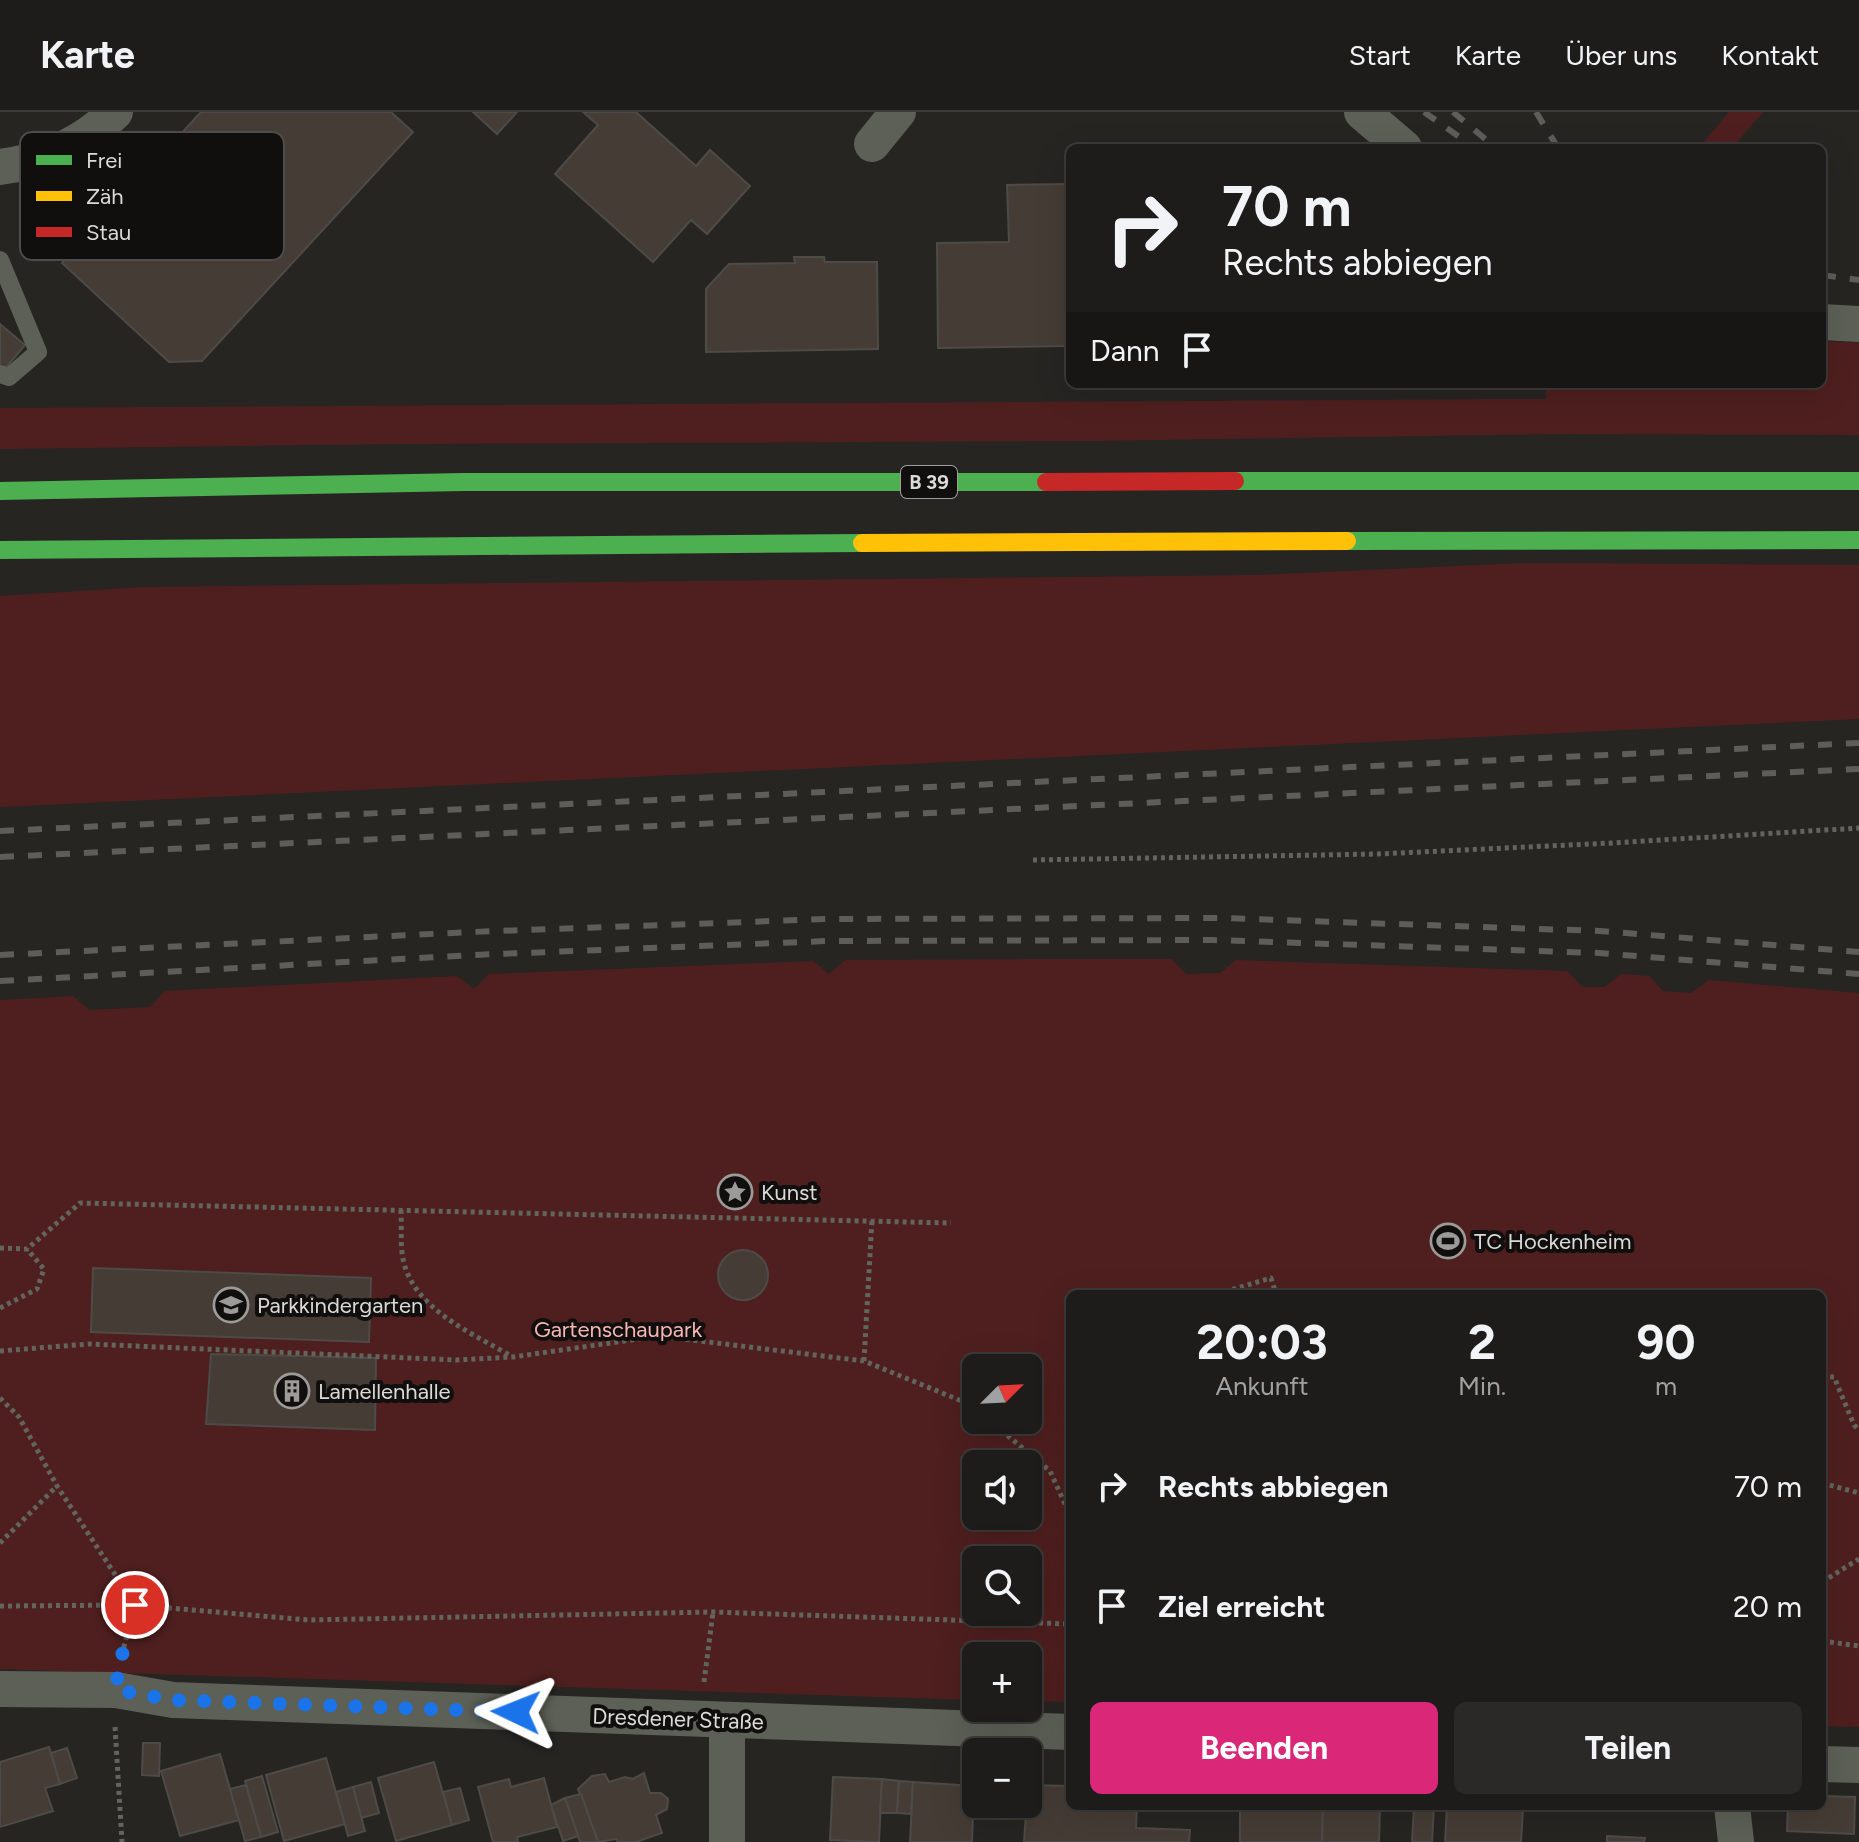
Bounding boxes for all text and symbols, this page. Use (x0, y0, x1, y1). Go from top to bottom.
text: Karte (40, 32, 135, 78)
text: Start (1349, 38, 1411, 72)
text: Karte (1455, 38, 1521, 72)
text: Über uns (1565, 38, 1677, 72)
text: Kontakt (1721, 38, 1819, 72)
legend (20, 132, 284, 260)
text: Frei (86, 147, 122, 174)
text: 70 m (1222, 173, 1352, 240)
icon: right (1090, 176, 1194, 280)
text: Zäh (86, 183, 124, 210)
text: Stau (86, 219, 131, 246)
text: Rechts abbiegen (1222, 241, 1492, 284)
icon: arrive (1175, 328, 1219, 372)
text: Dann (1090, 332, 1159, 369)
road number: B 39 (901, 466, 957, 498)
place icon: Kunst (716, 1173, 754, 1211)
place label: Kunst (761, 1179, 818, 1206)
sports icon: TC Hockenheim (1429, 1222, 1467, 1260)
place label: TC Hockenheim (1474, 1228, 1631, 1255)
school or university icon: Parkkindergarten (212, 1286, 250, 1324)
place label: Parkkindergarten (257, 1292, 423, 1319)
text: 20:03 (1196, 1313, 1328, 1371)
text: 2 (1468, 1313, 1496, 1371)
text: 90 (1637, 1313, 1696, 1371)
park label: Gartenschaupark (534, 1316, 702, 1343)
north arrow (962, 1354, 1042, 1434)
map controls (962, 1354, 1042, 1818)
text: Ankunft (1215, 1370, 1309, 1402)
text: Min. (1458, 1370, 1506, 1402)
text: m (1655, 1370, 1677, 1402)
building icon: Lamellenhalle (273, 1372, 311, 1410)
place label: Lamellenhalle (318, 1378, 451, 1405)
button: sound (962, 1450, 1042, 1530)
icon: right (1090, 1464, 1134, 1508)
text: Rechts abbiegen (1158, 1468, 1389, 1505)
text: 70 m (1734, 1468, 1802, 1505)
button: search (962, 1546, 1042, 1626)
pin (101, 1571, 169, 1639)
icon: arrive (113, 1583, 157, 1627)
icon: arrive (1090, 1584, 1134, 1628)
text: Ziel erreicht (1158, 1588, 1325, 1625)
text: 20 m (1733, 1588, 1802, 1625)
button: + (962, 1642, 1042, 1722)
position arrow (474, 1670, 558, 1754)
button: Beenden (1090, 1702, 1438, 1794)
button: Teilen (1454, 1702, 1802, 1794)
street label: Dresdener Straße (592, 1703, 764, 1735)
button: − (962, 1738, 1042, 1818)

